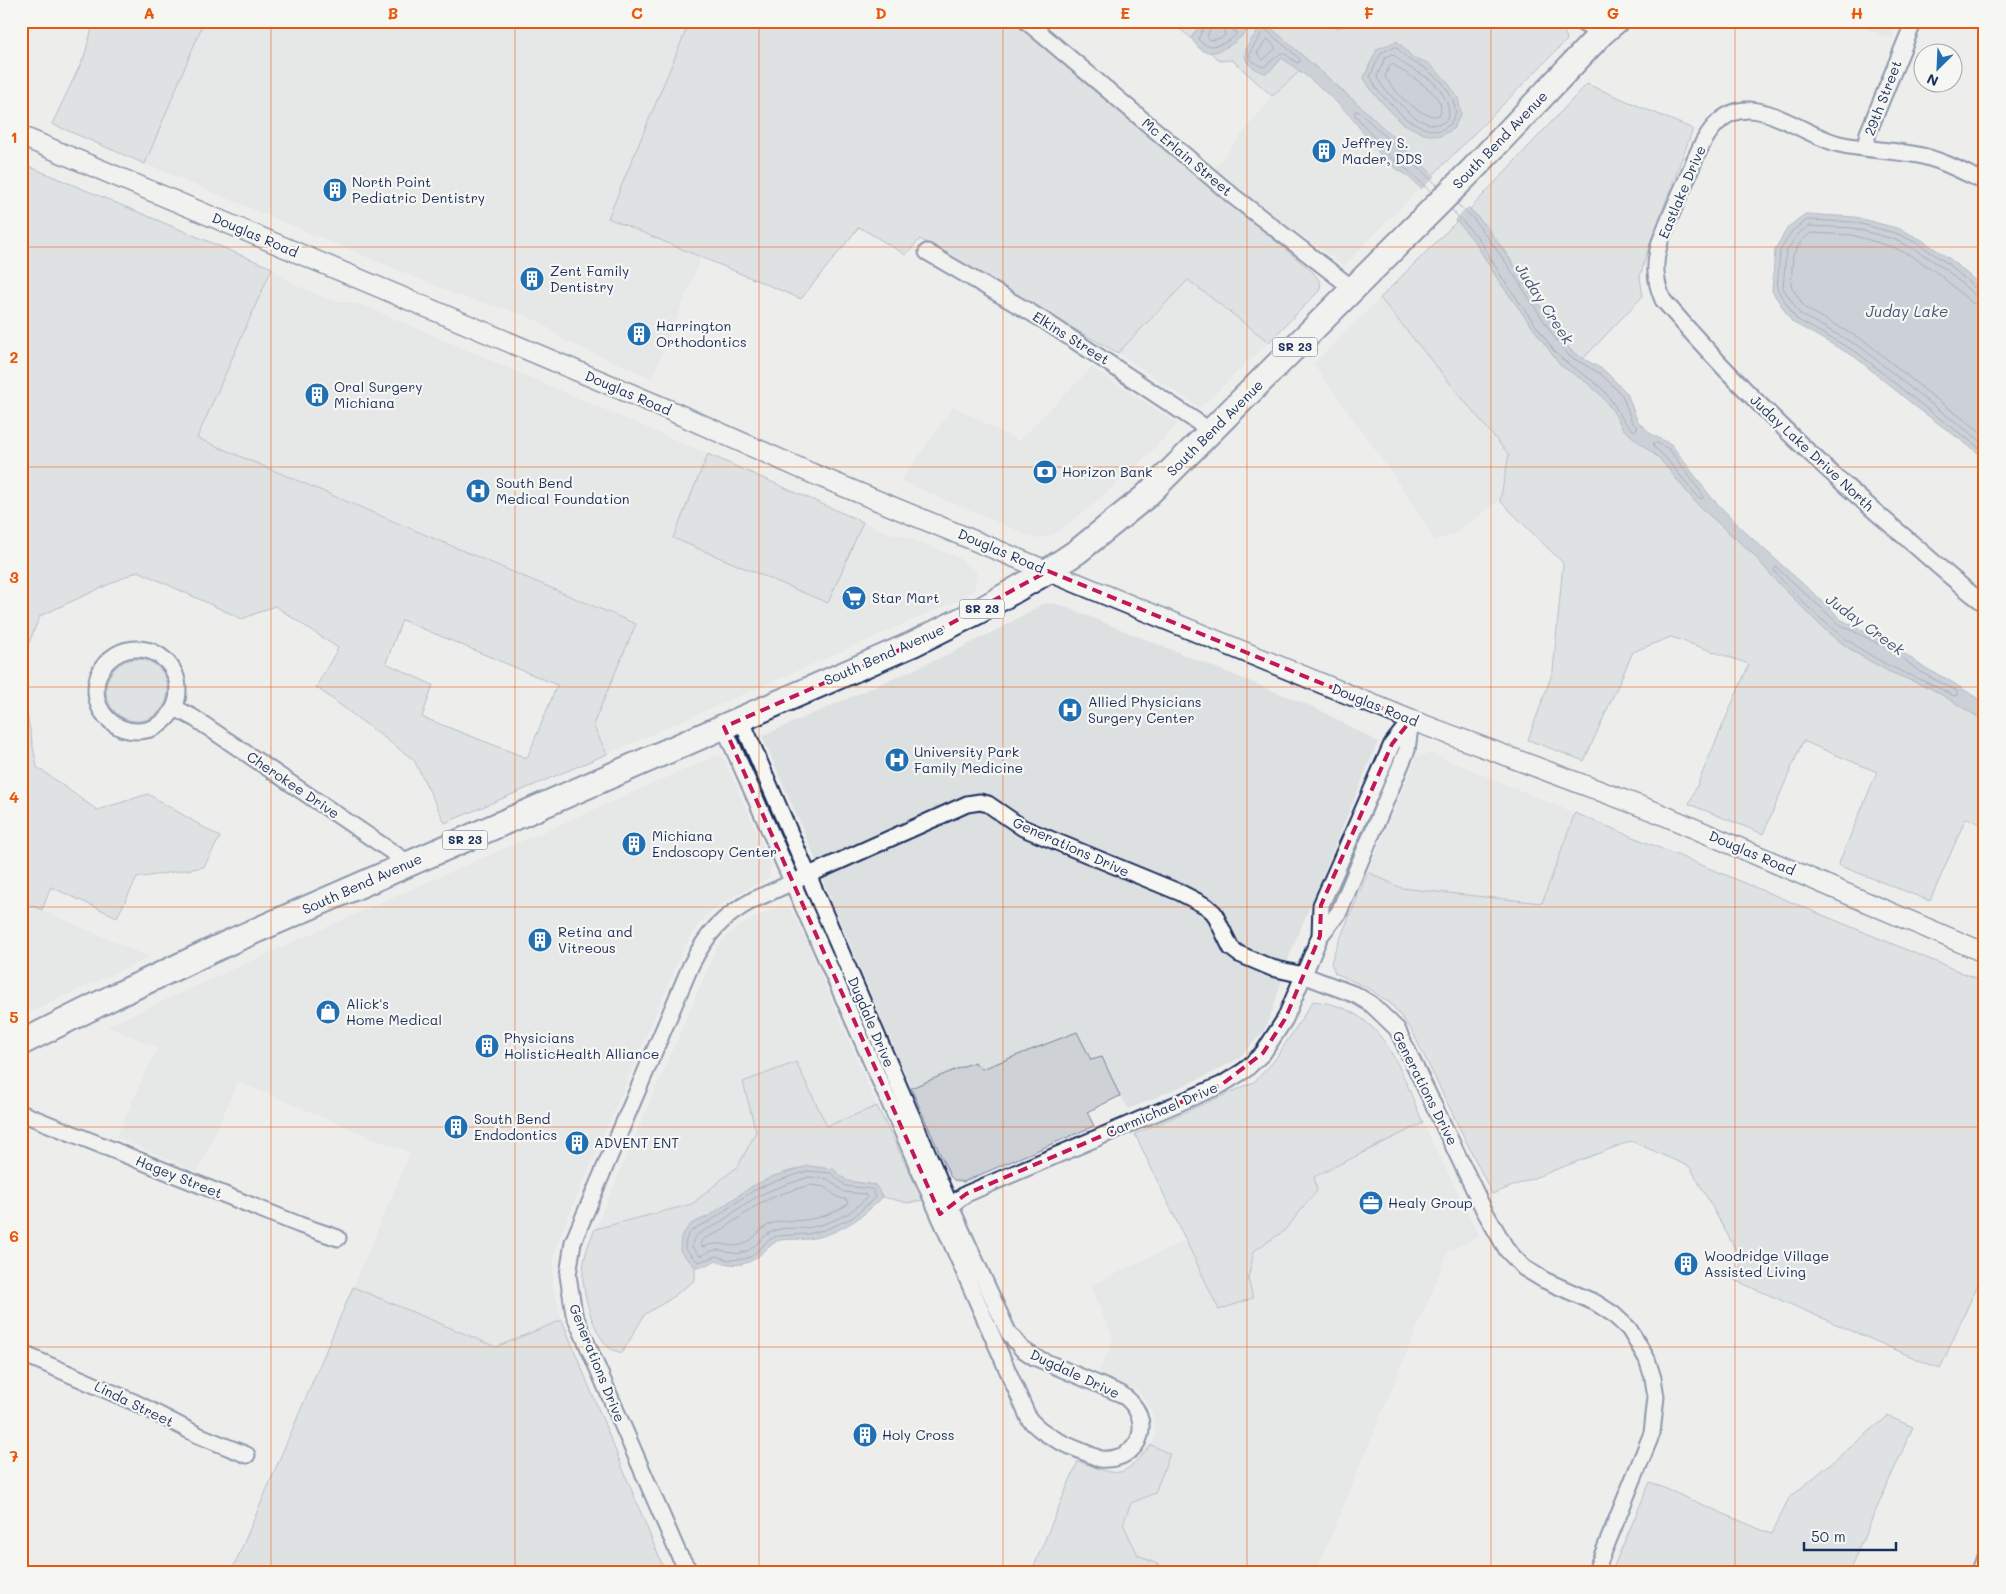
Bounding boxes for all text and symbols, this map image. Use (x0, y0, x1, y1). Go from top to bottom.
text: A (143, 2, 155, 23)
text: B (388, 2, 398, 23)
text: C (631, 2, 643, 23)
text: D (875, 2, 887, 23)
text: E (1120, 2, 1130, 23)
text: F (1364, 2, 1374, 23)
text: G (1607, 2, 1619, 23)
text: H (1851, 2, 1863, 23)
north arrow (1914, 42, 1964, 92)
street label: 29th Street (1859, 57, 1906, 138)
text: N (1924, 69, 1941, 91)
street label: South Bend Avenue (1448, 87, 1551, 193)
street label: Mc Erlain Street (1138, 113, 1236, 200)
text: 1 (10, 126, 18, 147)
place label: Jeffrey S. Mader, DDS (1342, 133, 1422, 168)
building icon: Jeffrey S. Mader, DDS (1311, 138, 1337, 164)
street label: Eastlake Drive (1653, 142, 1710, 241)
place label: North Point Pediatric Dentistry (352, 172, 485, 207)
building icon: North Point Pediatric Dentistry (322, 177, 348, 203)
street label: Douglas Road (209, 208, 301, 261)
water label: Juday Creek (1511, 259, 1579, 349)
place label: Zent Family Dentistry (550, 261, 629, 296)
building icon: Zent Family Dentistry (519, 266, 545, 292)
water label: Juday Lake (1866, 301, 1948, 321)
street label: Elkins Street (1029, 307, 1113, 369)
place label: Harrington Orthodontics (656, 316, 747, 351)
building icon: Harrington Orthodontics (626, 321, 652, 347)
road number: SR 23 (1272, 338, 1318, 357)
text: 2 (10, 346, 19, 367)
street label: Douglas Road (582, 366, 674, 419)
street label: South Bend Avenue (1162, 375, 1267, 480)
place label: Oral Surgery Michiana (334, 377, 423, 412)
building icon: Oral Surgery Michiana (304, 382, 330, 408)
street label: Juday Lake Drive North (1746, 390, 1878, 515)
bank icon: Horizon Bank (1032, 459, 1058, 485)
place label: Horizon Bank (1062, 462, 1153, 481)
place label: South Bend Medical Foundation (496, 473, 630, 508)
hospital icon: South Bend Medical Foundation (465, 478, 491, 504)
street label: Douglas Road (955, 524, 1047, 577)
text: 3 (9, 566, 19, 587)
supermarket icon: Star Mart (841, 585, 867, 611)
place label: Star Mart (872, 588, 939, 607)
water label: Juday Creek (1822, 589, 1910, 660)
road number: SR 23 (960, 600, 1004, 618)
street label: South Bend Avenue (821, 620, 947, 690)
street label: Douglas Road (1329, 678, 1422, 731)
place label: Allied Physicians Surgery Center (1088, 692, 1202, 727)
hospital icon: Allied Physicians Surgery Center (1057, 697, 1083, 723)
place label: University Park Family Medicine (914, 742, 1023, 777)
street label: Cherokee Drive (243, 746, 343, 823)
hospital icon: University Park Family Medicine (884, 747, 910, 773)
text: 4 (9, 786, 19, 807)
street label: Generations Drive (1010, 812, 1133, 881)
place label: Michiana Endoscopy Center (652, 826, 777, 861)
street label: Douglas Road (1706, 826, 1798, 879)
road number: SR 23 (442, 830, 488, 850)
building icon: Michiana Endoscopy Center (621, 831, 647, 857)
street label: South Bend Avenue (299, 849, 425, 919)
place label: Retina and Vitreous (558, 922, 633, 957)
building icon: Retina and Vitreous (527, 927, 553, 953)
street label: Dugdale Drive (844, 974, 899, 1070)
place label: Alick's Home Medical (346, 994, 442, 1029)
shop icon: Alick's Home Medical (315, 999, 341, 1025)
text: 5 (9, 1006, 19, 1027)
street label: Generations Drive (1388, 1027, 1463, 1148)
place label: Physicians HolisticHealth Alliance (504, 1028, 659, 1063)
building icon: Physicians HolisticHealth Alliance (474, 1033, 500, 1059)
street label: Carmichael Drive (1103, 1077, 1221, 1142)
place label: South Bend Endodontics (474, 1109, 557, 1144)
building icon: South Bend Endodontics (443, 1114, 469, 1140)
building icon: ADVENT ENT (564, 1130, 590, 1156)
place label: ADVENT ENT (594, 1133, 679, 1152)
street label: Hagey Street (133, 1151, 225, 1203)
office icon: Healy Group (1358, 1190, 1384, 1216)
place label: Healy Group (1388, 1193, 1473, 1212)
text: 6 (9, 1225, 19, 1246)
place label: Woodridge Village Assisted Living (1704, 1246, 1829, 1281)
building icon: Woodridge Village Assisted Living (1673, 1251, 1699, 1277)
street label: Generations Drive (565, 1301, 630, 1425)
street label: Dugdale Drive (1027, 1345, 1123, 1403)
street label: Linda Street (91, 1376, 177, 1431)
building icon: Holy Cross (852, 1422, 878, 1448)
place label: Holy Cross (882, 1425, 955, 1444)
text: 7 (10, 1445, 19, 1466)
scale bar (1804, 1519, 1896, 1551)
text: 50 m (1811, 1526, 1846, 1546)

